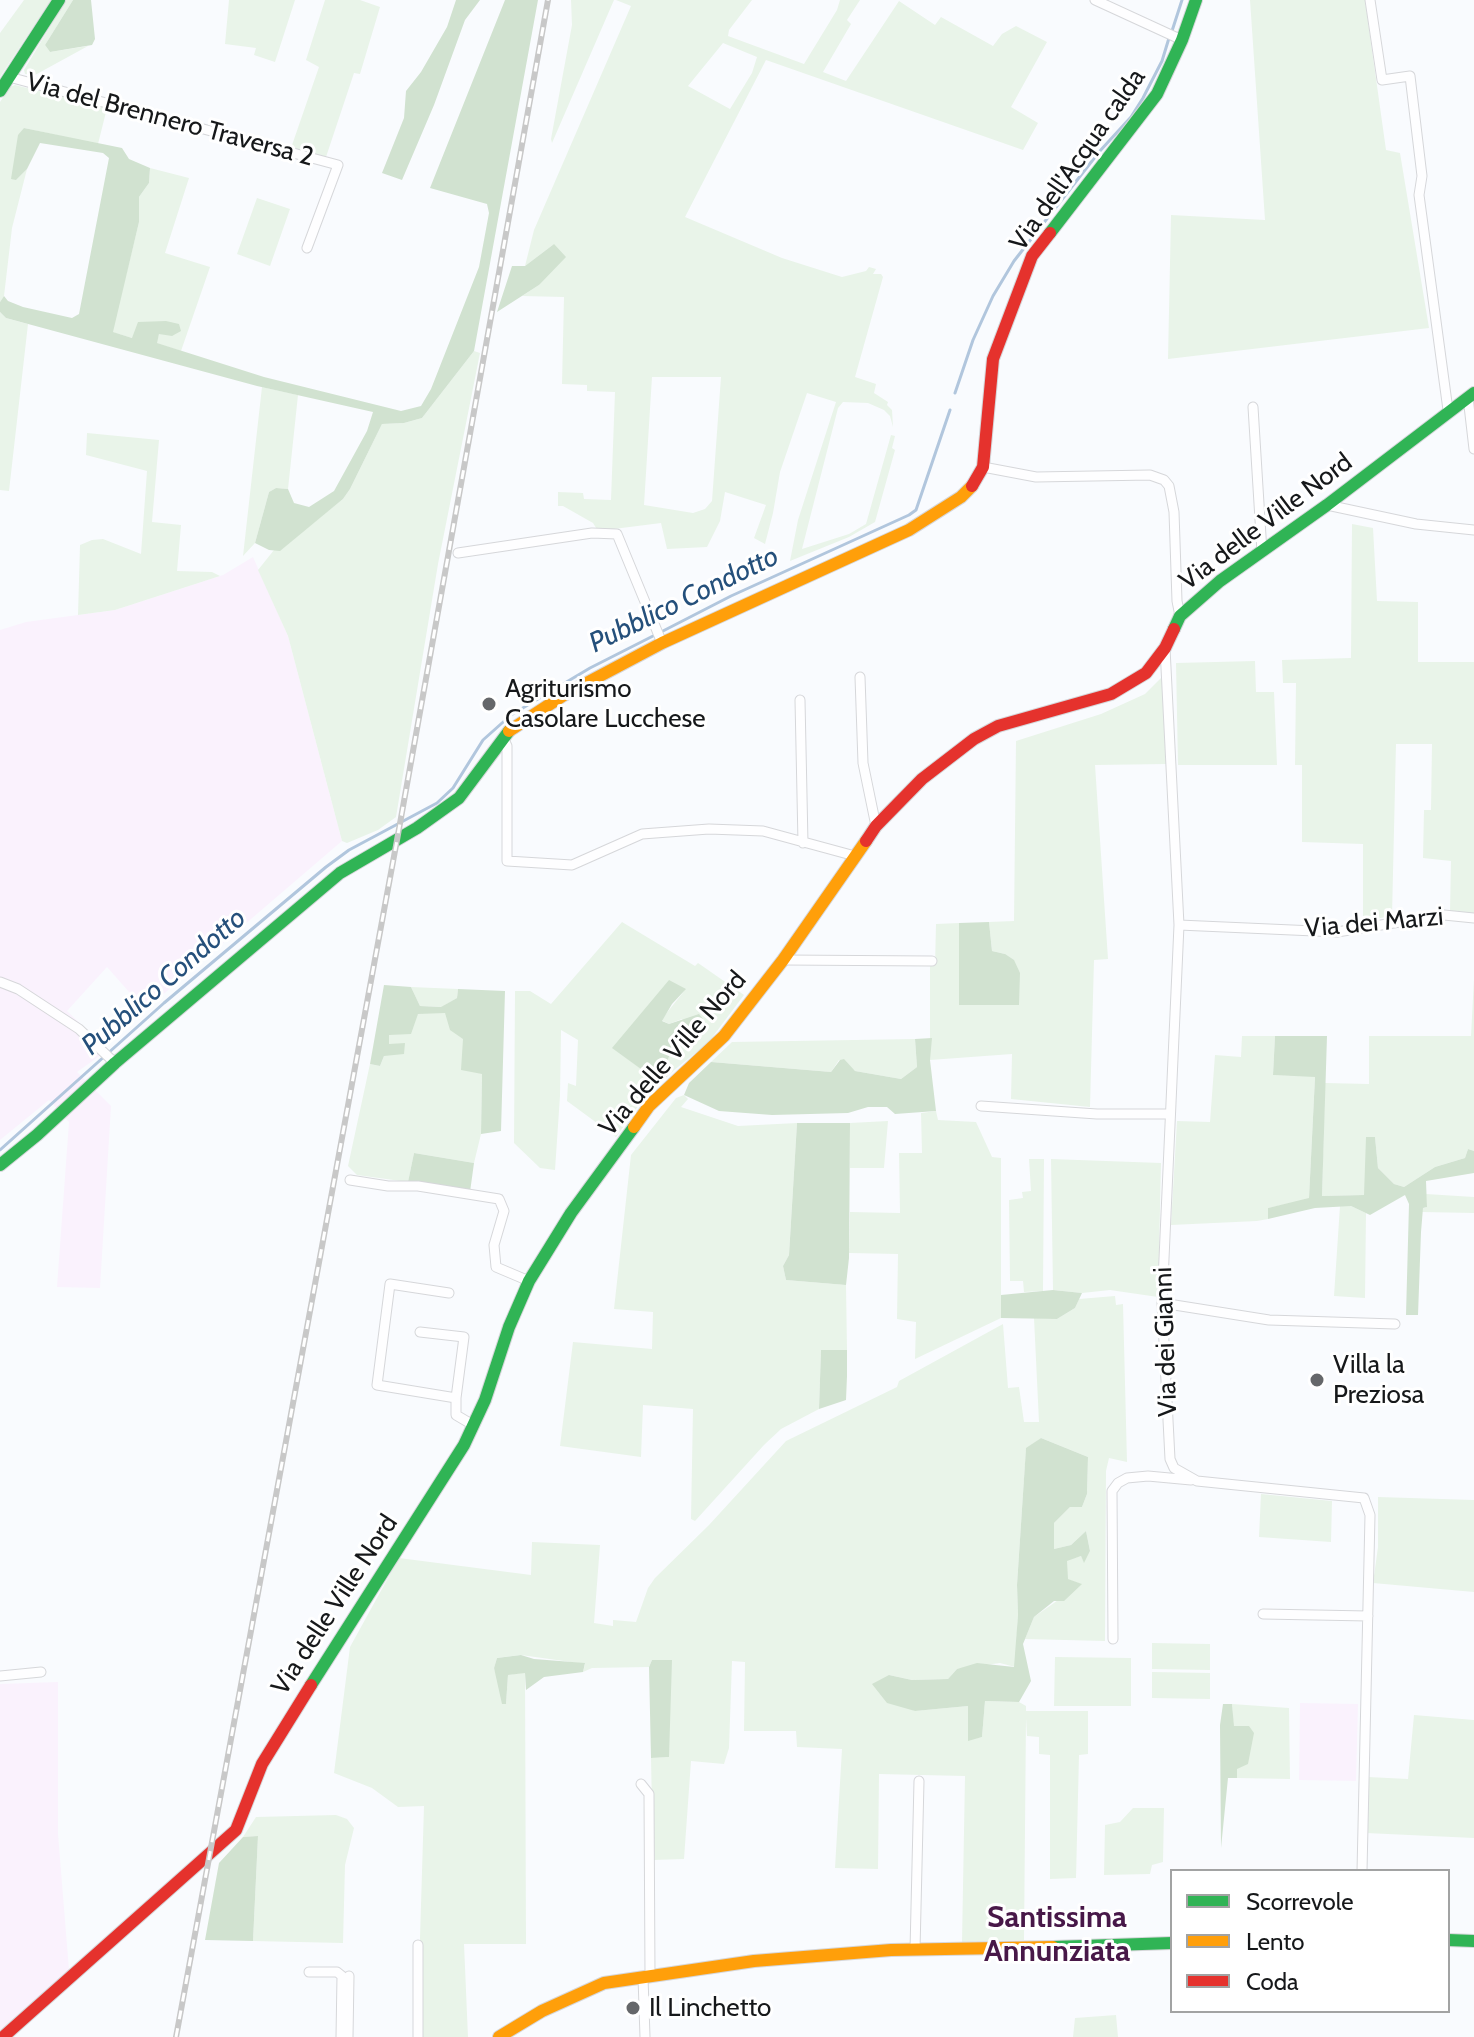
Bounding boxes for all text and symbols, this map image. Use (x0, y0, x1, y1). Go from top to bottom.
street label: Via dell'Acqua calda (1004, 63, 1152, 257)
street label: Via del Brennero Traversa 2 (23, 67, 317, 173)
street label: Via delle Ville Nord (1173, 447, 1359, 597)
water label: Pubblico Condotto (584, 540, 784, 660)
place label: Agriturismo Casolare Lucchese (505, 673, 706, 734)
marker: Agriturismo Casolare Lucchese (480, 695, 498, 713)
street label: Via dei Marzi (1303, 901, 1445, 945)
water label: Pubblico Condotto (75, 902, 253, 1062)
street label: Via delle Ville Nord (593, 965, 753, 1143)
street label: Via dei Gianni (1148, 1267, 1184, 1417)
place label: Villa la Preziosa (1333, 1349, 1424, 1410)
marker: Villa la Preziosa (1308, 1371, 1326, 1389)
street label: Via delle Ville Nord (265, 1509, 405, 1701)
legend (1170, 1869, 1450, 2013)
text: Scorrevole (1246, 1887, 1354, 1916)
district label: Santissima Annunziata (984, 1900, 1130, 1970)
text: Lento (1246, 1927, 1305, 1956)
text: Coda (1246, 1967, 1299, 1996)
place label: Il Linchetto (649, 1992, 771, 2024)
marker: Il Linchetto (624, 1999, 642, 2017)

